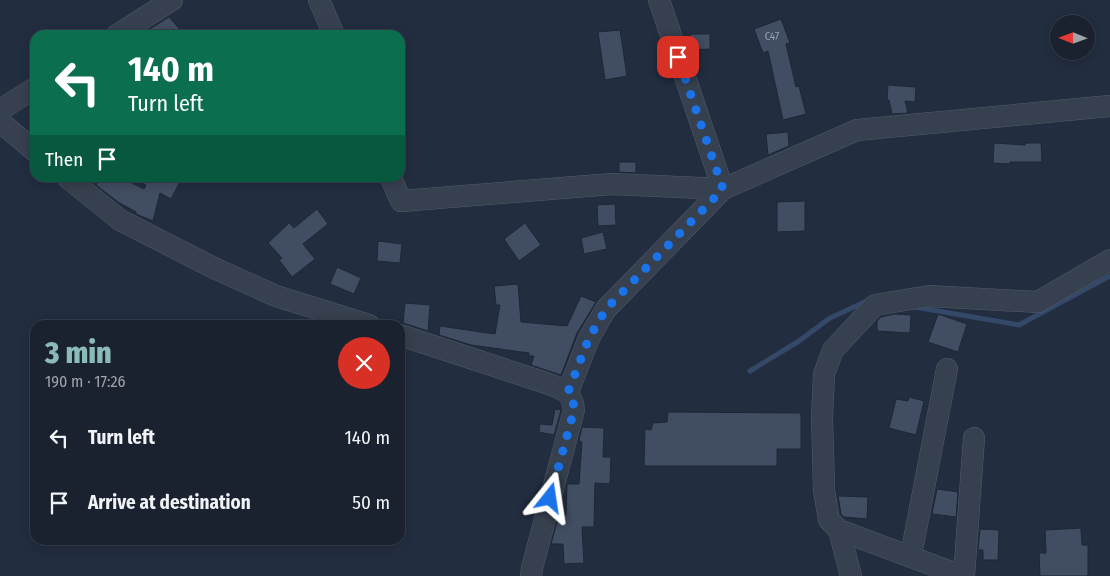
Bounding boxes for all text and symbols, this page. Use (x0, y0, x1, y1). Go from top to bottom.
north arrow (1050, 15, 1095, 60)
map controls (1050, 15, 1095, 60)
house number: C47 (765, 30, 780, 43)
pin (657, 36, 699, 78)
icon: arrive (664, 43, 692, 71)
text: 140 m (128, 48, 214, 90)
icon: left (45, 50, 110, 115)
text: Turn left (128, 90, 204, 117)
icon: arrive (93, 145, 121, 173)
text: Then (45, 148, 83, 171)
text: 3 min (45, 335, 112, 371)
button: close (338, 337, 390, 389)
text: 190 m · 17:26 (45, 372, 125, 391)
icon: left (45, 424, 73, 452)
text: Turn left (88, 426, 155, 449)
text: 140 m (344, 426, 390, 449)
position arrow (523, 471, 575, 523)
icon: arrive (45, 489, 73, 517)
text: Arrive at destination (88, 491, 251, 514)
text: 50 m (352, 491, 390, 514)

